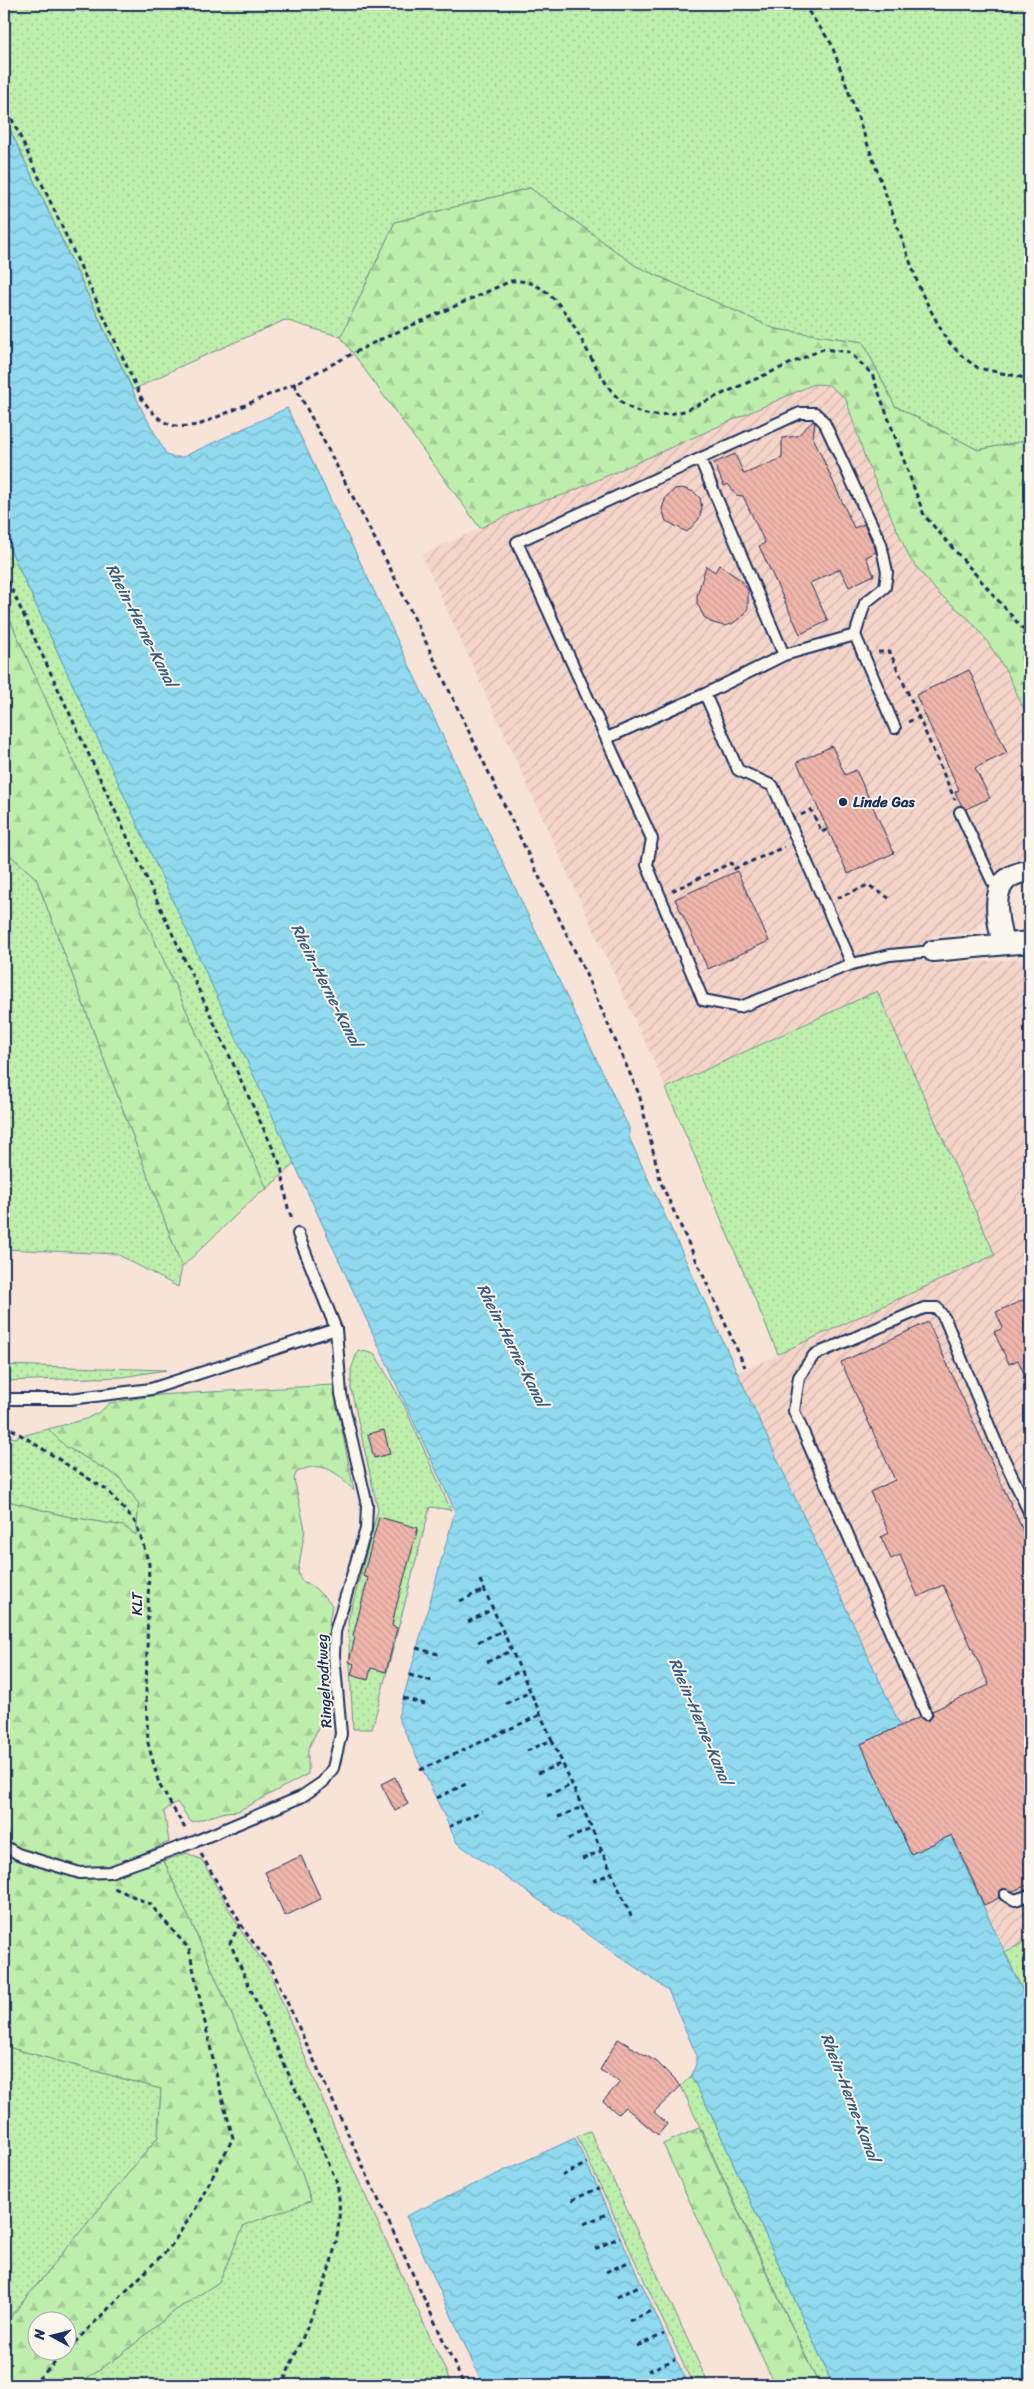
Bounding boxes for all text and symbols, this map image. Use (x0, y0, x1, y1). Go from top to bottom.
water label: Rhein-Herne-Kanal (98, 558, 187, 695)
place label: Linde Gas (853, 789, 916, 815)
marker: Linde Gas (837, 796, 849, 808)
water label: Rhein-Herne-Kanal (283, 918, 372, 1055)
water label: Rhein-Herne-Kanal (469, 1278, 558, 1415)
street label: KLT (124, 1590, 150, 1616)
street label: Ringelrodtweg (309, 1633, 339, 1729)
water label: Rhein-Herne-Kanal (661, 1653, 742, 1792)
water label: Rhein-Herne-Kanal (813, 2029, 890, 2169)
north arrow (28, 2312, 78, 2362)
text: N (26, 2328, 53, 2342)

